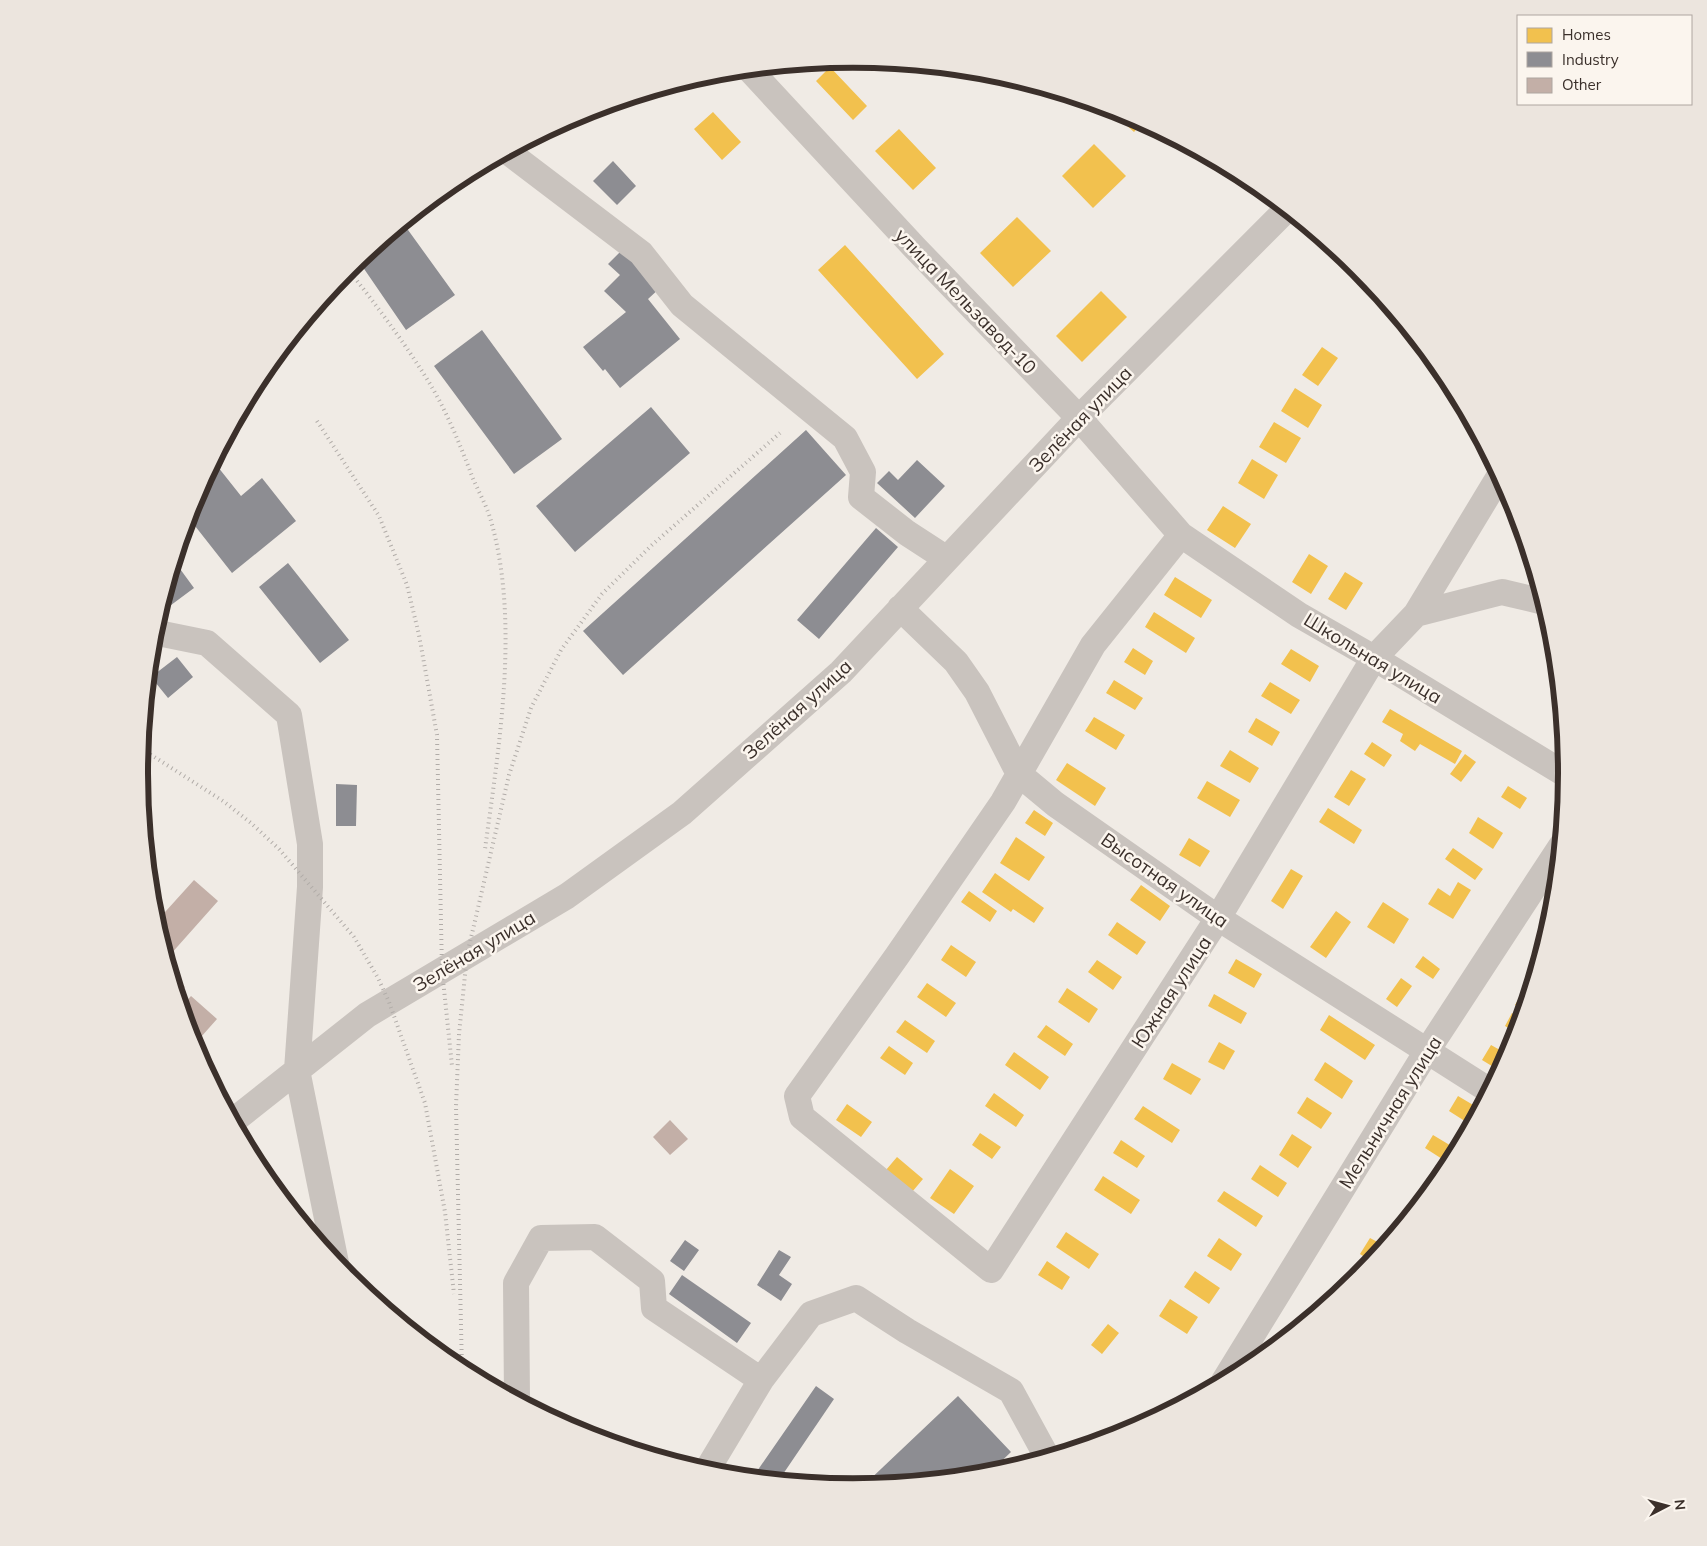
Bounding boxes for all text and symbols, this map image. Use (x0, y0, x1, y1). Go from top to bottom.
legend (1517, 15, 1692, 105)
text: Homes (1562, 25, 1611, 44)
text: Industry (1562, 50, 1619, 69)
text: Other (1562, 75, 1602, 94)
street label: улица Мельзавод-10 (890, 223, 1042, 379)
street label: Зелёная улица (1023, 361, 1137, 477)
street label: Школьная улица (1300, 607, 1446, 709)
street label: Зелёная улица (738, 654, 856, 764)
street label: Высотная улица (1097, 827, 1233, 933)
street label: Зелёная улица (409, 905, 539, 997)
street label: Южная улица (1126, 931, 1216, 1053)
street label: Мельничная улица (1333, 1031, 1447, 1193)
north arrow (1642, 1481, 1692, 1531)
text: N (1670, 1498, 1689, 1511)

